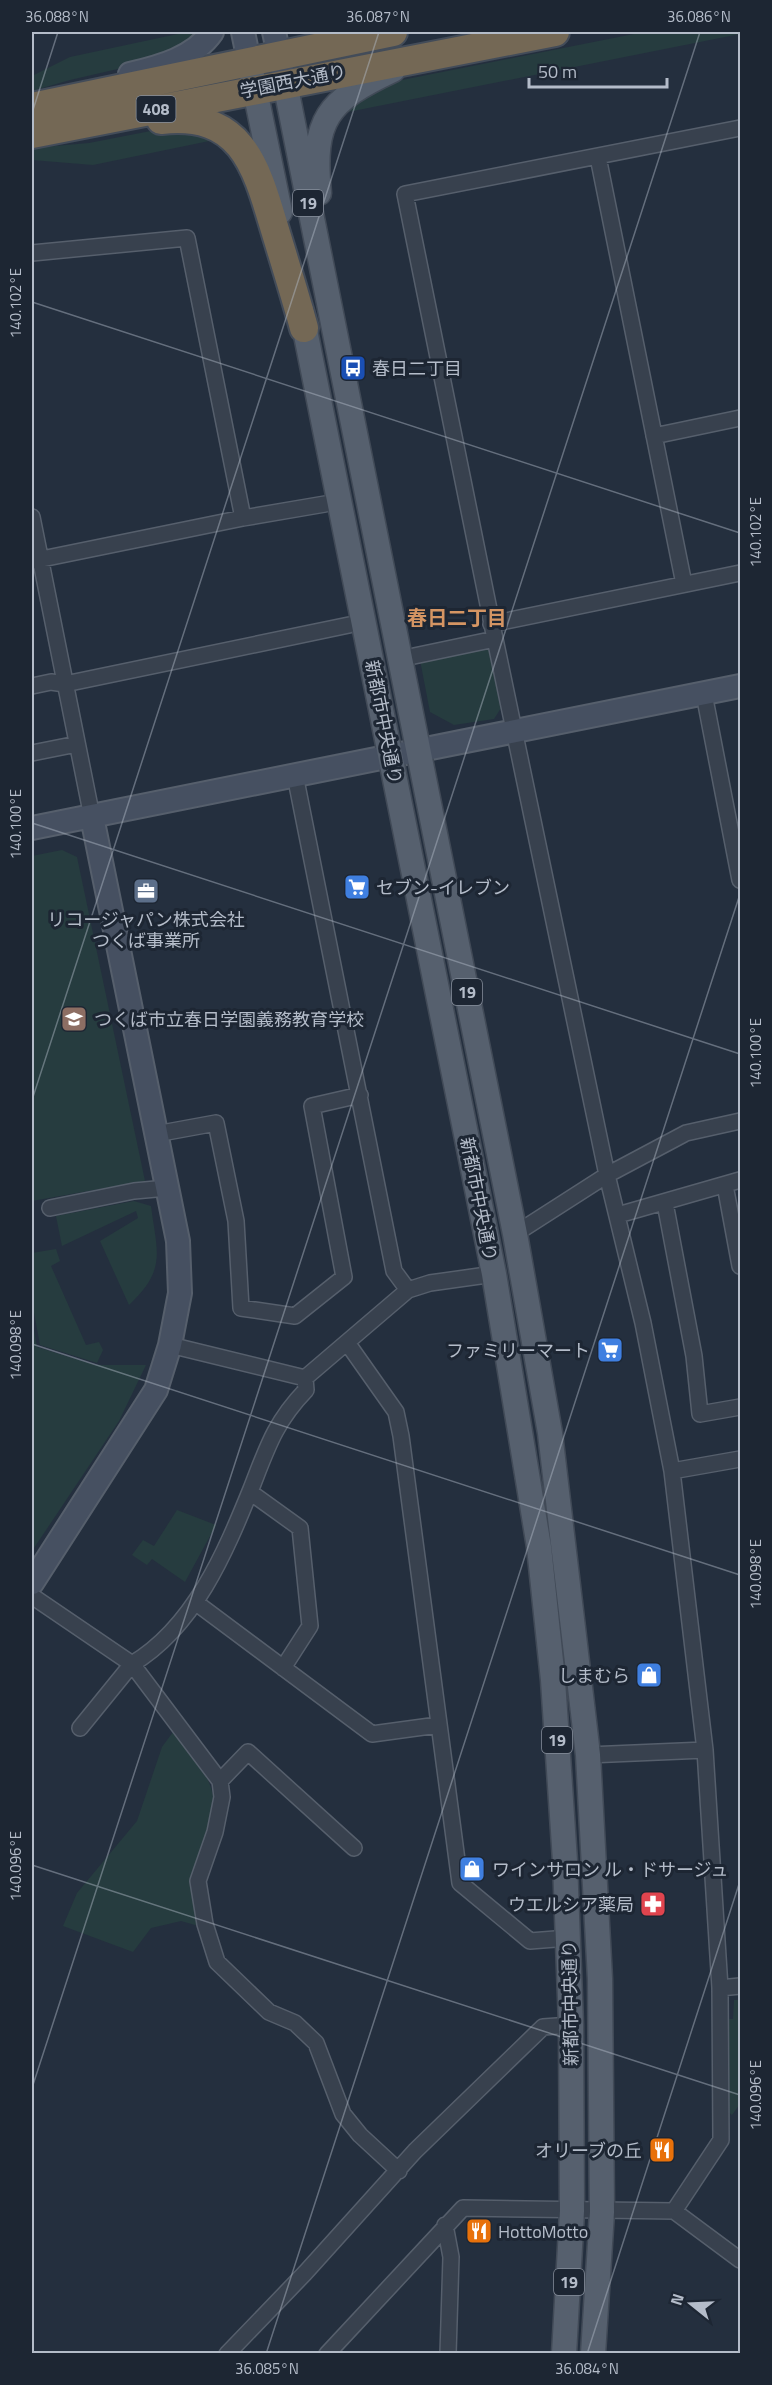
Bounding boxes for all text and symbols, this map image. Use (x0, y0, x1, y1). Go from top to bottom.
text: 36.088°N (25, 5, 89, 28)
text: 36.087°N (346, 5, 410, 28)
text: 36.086°N (667, 5, 731, 28)
scale bar (529, 51, 667, 89)
street label: 学園西大通り (237, 57, 349, 105)
text: 50 m (538, 58, 577, 85)
road number: 408 (136, 96, 176, 122)
road number: 19 (293, 190, 323, 216)
text: 140.102°E (4, 268, 27, 338)
bus stop icon: 春日二丁目 (338, 353, 368, 383)
place label: 春日二丁目 (372, 355, 462, 382)
text: 140.102°E (744, 497, 767, 567)
district label: 春日二丁目 (407, 602, 507, 633)
street label: 新都市中央通り (359, 658, 409, 786)
text: 140.100°E (4, 789, 27, 859)
supermarket icon: セブン-イレブン (342, 872, 372, 902)
place label: セブン-イレブン (376, 874, 510, 901)
office icon: リコージャパン株式会社 つくば事業所 (131, 876, 161, 906)
place label: リコージャパン株式会社 つくば事業所 (47, 906, 245, 954)
road number: 19 (452, 979, 482, 1005)
school or university icon: つくば市立春日学園義務教育学校 (59, 1004, 89, 1034)
place label: つくば市立春日学園義務教育学校 (94, 1006, 364, 1033)
text: 140.100°E (744, 1018, 767, 1088)
street label: 新都市中央通り (454, 1135, 504, 1263)
text: 140.098°E (4, 1310, 27, 1380)
supermarket icon: ファミリーマート (595, 1335, 625, 1365)
place label: ファミリーマート (446, 1337, 590, 1364)
text: 140.098°E (744, 1539, 767, 1609)
shop icon: しまむら (634, 1660, 664, 1690)
place label: しまむら (558, 1662, 630, 1689)
road number: 19 (542, 1727, 572, 1753)
text: 140.096°E (4, 1831, 27, 1901)
shop icon: ワインサロン ル・ドサージュ (457, 1854, 487, 1884)
place label: ワインサロン ル・ドサージュ (492, 1856, 728, 1883)
pharmacy icon: ウエルシア薬局 (638, 1889, 668, 1919)
place label: ウエルシア薬局 (508, 1891, 634, 1918)
street label: 新都市中央通り (555, 1940, 585, 2066)
text: 140.096°E (744, 2060, 767, 2130)
restaurant icon: オリーブの丘 (647, 2135, 677, 2165)
place label: オリーブの丘 (535, 2137, 642, 2164)
restaurant icon: HottoMotto (464, 2216, 494, 2246)
place label: HottoMotto (498, 2218, 588, 2245)
road number: 19 (554, 2269, 584, 2295)
north arrow (661, 2274, 721, 2334)
text: N (664, 2290, 690, 2308)
text: 36.085°N (235, 2357, 299, 2380)
text: 36.084°N (555, 2357, 619, 2380)

